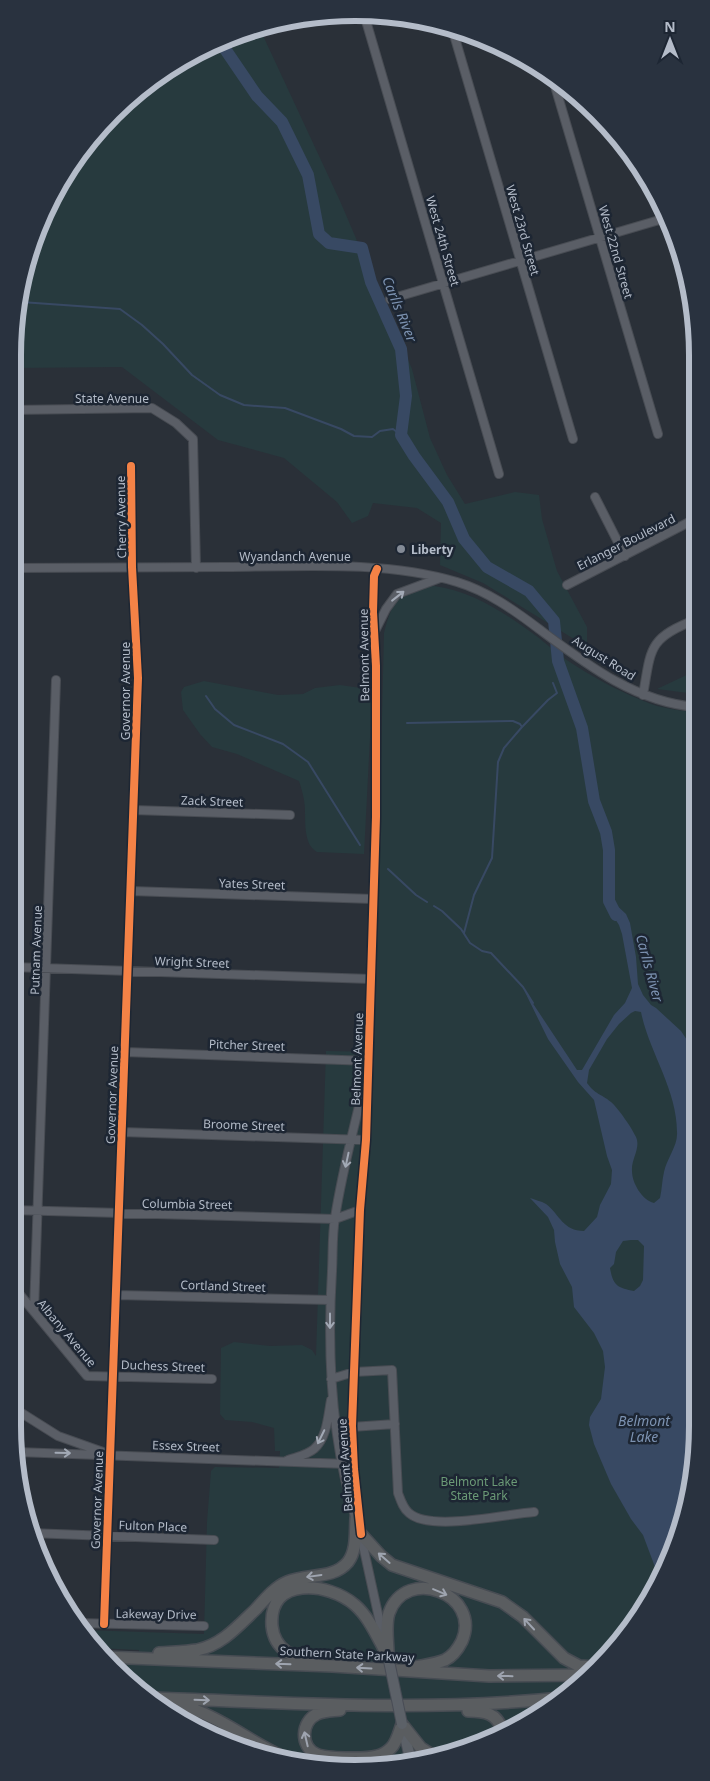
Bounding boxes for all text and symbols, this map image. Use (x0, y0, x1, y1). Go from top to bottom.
north arrow (645, 15, 695, 65)
text: N (664, 17, 676, 36)
street label: West 23rd Street (502, 183, 544, 278)
street label: West 24th Street (422, 194, 464, 289)
street label: West 22nd Street (595, 203, 638, 301)
water label: Carlls River (378, 273, 422, 345)
street label: State Avenue (75, 390, 149, 407)
street label: Cherry Avenue (112, 475, 130, 559)
street label: Erlanger Boulevard (574, 510, 678, 574)
place label: Liberty (411, 541, 454, 558)
marker: Liberty (395, 543, 407, 555)
street label: Wyandanch Avenue (239, 548, 351, 565)
one-way arrow (391, 591, 404, 602)
street label: Belmont Avenue (355, 608, 373, 702)
street label: August Road (569, 632, 639, 684)
street label: Governor Avenue (117, 642, 134, 740)
street label: Zack Street (181, 791, 244, 811)
street label: Yates Street (219, 874, 286, 894)
street label: Putnam Avenue (26, 905, 46, 995)
water label: Carlls River (632, 932, 668, 1004)
street label: Wright Street (154, 952, 230, 972)
street label: Belmont Avenue (347, 1012, 367, 1106)
street label: Pitcher Street (209, 1035, 286, 1055)
street label: Governor Avenue (102, 1045, 122, 1145)
street label: Broome Street (203, 1115, 286, 1135)
one-way arrow (342, 1151, 352, 1167)
street label: Columbia Street (142, 1195, 233, 1213)
street label: Cortland Street (180, 1276, 267, 1296)
street label: Albany Avenue (34, 1295, 101, 1371)
one-way arrow (325, 1312, 335, 1328)
street label: Duchess Street (121, 1356, 206, 1376)
water label: Belmont Lake (618, 1411, 671, 1446)
street label: Belmont Avenue (333, 1418, 357, 1512)
one-way arrow (316, 1429, 326, 1444)
street label: Essex Street (152, 1436, 221, 1456)
one-way arrow (55, 1448, 71, 1458)
street label: Governor Avenue (87, 1450, 107, 1550)
park label: Belmont Lake State Park (440, 1473, 518, 1504)
street label: Fulton Place (118, 1516, 188, 1536)
one-way arrow (377, 1552, 390, 1563)
one-way arrow (306, 1571, 322, 1581)
one-way arrow (432, 1587, 447, 1597)
street label: Lakeway Drive (115, 1605, 197, 1623)
one-way arrow (523, 1617, 535, 1630)
street label: Southern State Parkway (279, 1642, 416, 1666)
one-way arrow (275, 1660, 291, 1669)
one-way arrow (356, 1664, 372, 1673)
one-way arrow (497, 1672, 513, 1681)
one-way arrow (194, 1695, 210, 1704)
one-way arrow (301, 1731, 310, 1747)

